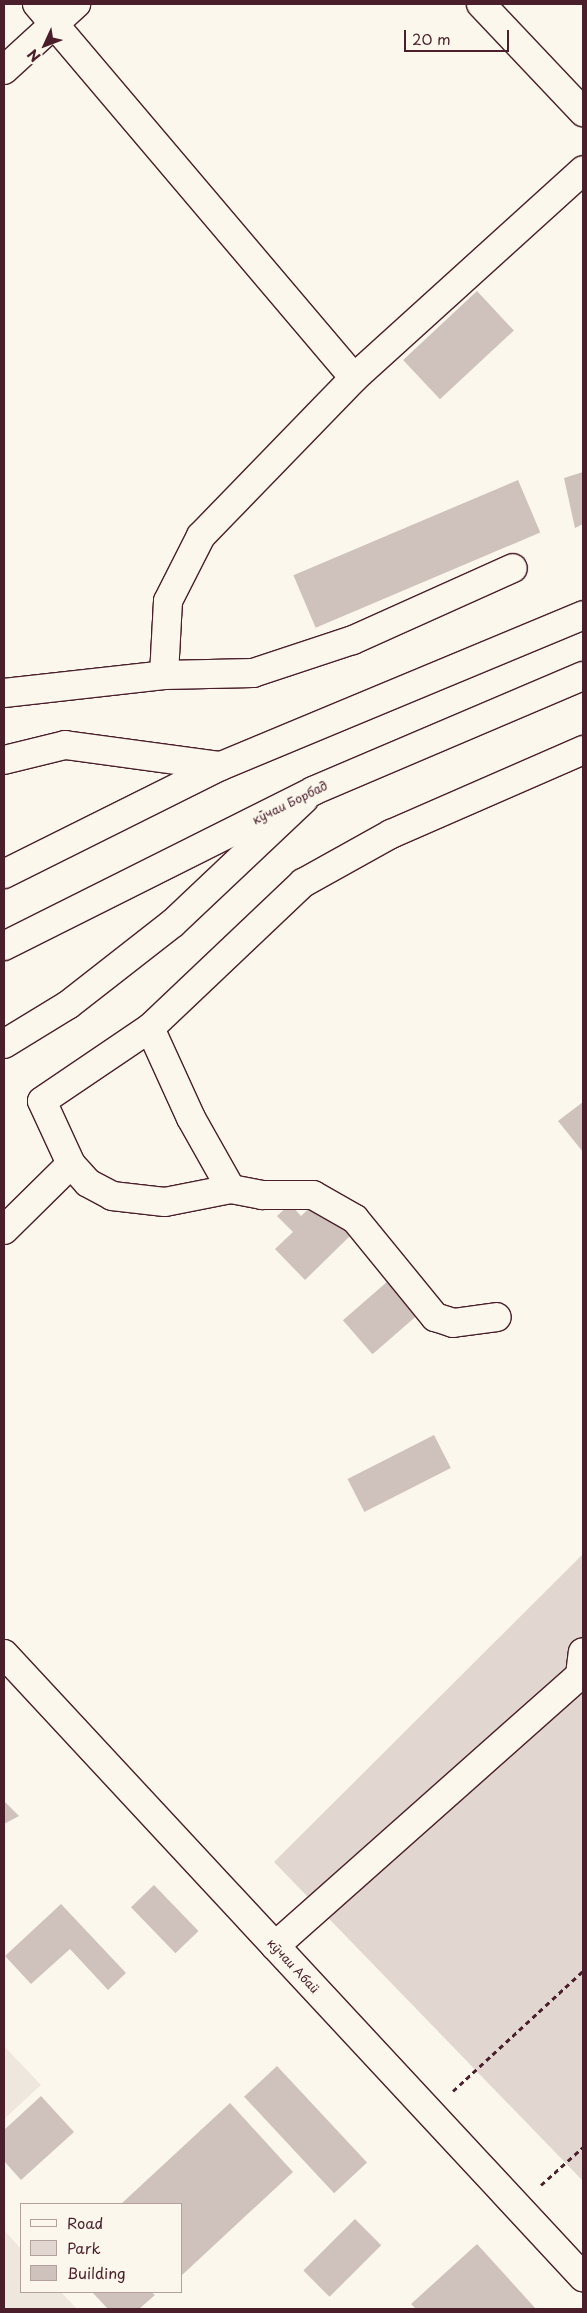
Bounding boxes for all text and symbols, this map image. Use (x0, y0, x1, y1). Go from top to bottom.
north arrow (20, 20, 70, 70)
scale bar (407, 20, 512, 52)
text: 20 m (412, 27, 451, 50)
text: N (22, 44, 45, 67)
street label: кӯчаи Борбад (250, 779, 330, 827)
street label: кӯчаи Абаӣ (264, 1936, 322, 1996)
legend (20, 2203, 182, 2293)
text: Road (67, 2211, 103, 2234)
text: Park (67, 2236, 101, 2259)
text: Building (67, 2261, 126, 2284)

